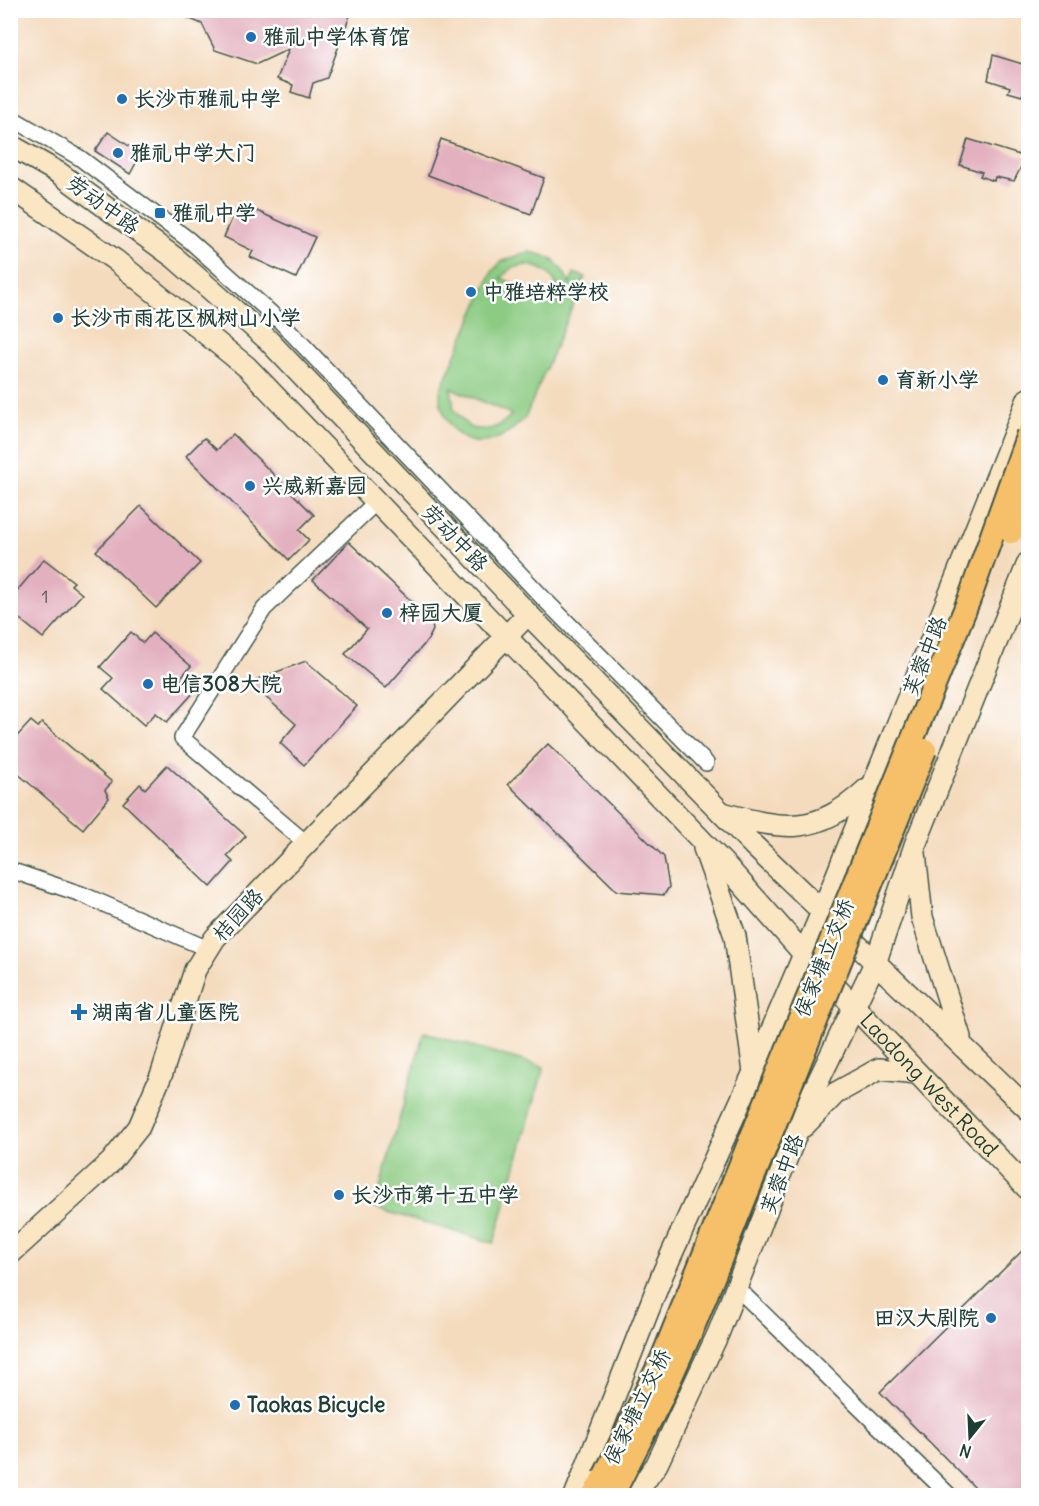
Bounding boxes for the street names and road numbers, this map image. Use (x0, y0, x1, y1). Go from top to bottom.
street label: 劳动中路 (61, 169, 145, 240)
street label: 劳动中路 (416, 498, 494, 577)
street label: 芙蓉中路 (896, 612, 953, 700)
street label: 桔园路 (206, 882, 269, 947)
street label: 侯家塘立交桥 (787, 894, 860, 1021)
street label: Laodong West Road (854, 1007, 1004, 1162)
street label: 芙蓉中路 (754, 1130, 809, 1218)
street label: 侯家塘立交桥 (597, 1344, 676, 1469)

